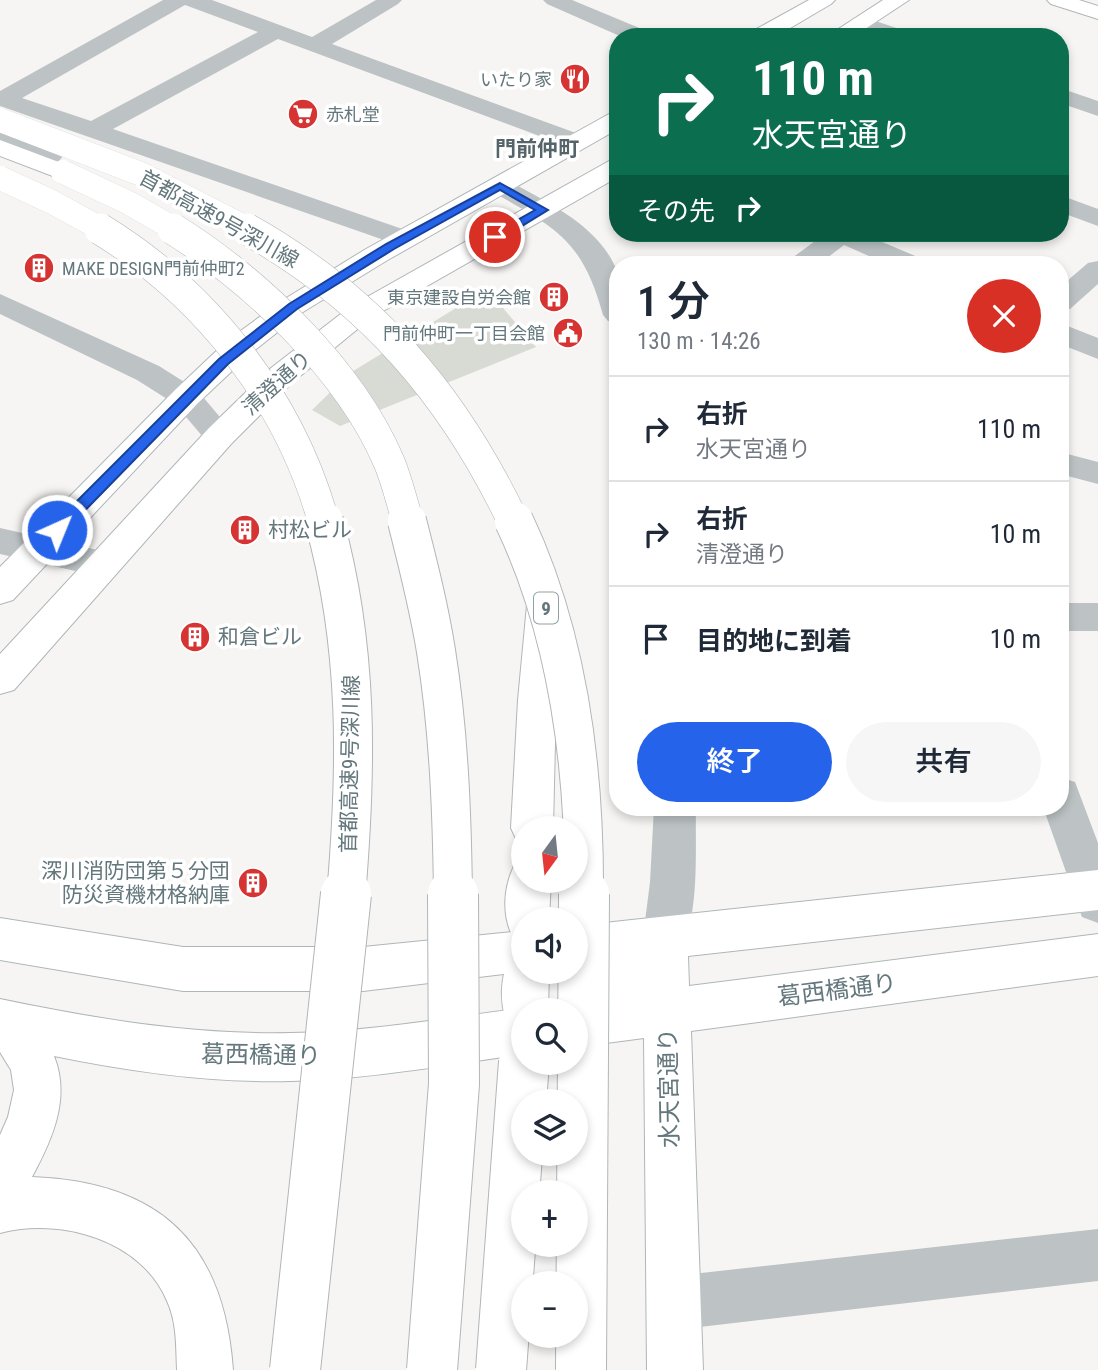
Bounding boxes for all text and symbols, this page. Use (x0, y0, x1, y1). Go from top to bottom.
text: 110 m (752, 50, 874, 107)
icon: right (637, 56, 728, 147)
restaurant icon: いたり家 (558, 62, 592, 96)
place label: いたり家 (480, 69, 552, 90)
supermarket icon: 赤札堂 (286, 97, 320, 131)
place label: 赤札堂 (326, 104, 380, 125)
text: 水天宮通り (752, 116, 912, 154)
district label: 門前仲町 (495, 137, 579, 161)
street label: 首都高速9号深川線 (135, 165, 303, 273)
icon: right (729, 189, 767, 227)
text: その先 (637, 196, 715, 226)
pin (465, 207, 525, 267)
icon: arrive (476, 218, 514, 256)
building icon: MAKE DESIGN門前仲町2 (22, 251, 56, 285)
place label: MAKE DESIGN門前仲町2 (62, 258, 245, 279)
text: 1 分 (637, 277, 710, 326)
button: close (967, 279, 1041, 353)
building icon: 東京建設自労会館 (537, 280, 571, 314)
place label: 東京建設自労会館 (387, 287, 531, 308)
public building icon: 門前仲町一丁目会館 (551, 316, 585, 350)
place label: 門前仲町一丁目会館 (383, 323, 545, 344)
text: 130 m · 14:26 (637, 328, 761, 355)
street label: 清澄通り (238, 346, 316, 420)
text: 右折 (696, 399, 748, 429)
icon: right (637, 410, 675, 448)
text: 110 m (977, 414, 1041, 444)
text: 水天宮通り (696, 436, 811, 463)
position arrow (20, 493, 94, 567)
text: 右折 (696, 504, 748, 534)
building icon: 村松ビル (228, 513, 262, 547)
icon: right (637, 515, 675, 553)
place label: 村松ビル (268, 518, 352, 542)
text: 10 m (990, 519, 1041, 549)
text: 清澄通り (696, 541, 788, 568)
road number: 9 (534, 593, 558, 624)
building icon: 和倉ビル (178, 620, 212, 654)
icon: arrive (637, 620, 675, 658)
text: 10 m (990, 624, 1041, 654)
place label: 和倉ビル (218, 625, 302, 649)
text: 目的地に到着 (696, 626, 852, 656)
street label: 首都高速9号深川線 (336, 675, 364, 853)
button: 終了 (637, 722, 832, 802)
button: 共有 (846, 722, 1041, 802)
north arrow (511, 816, 588, 892)
map controls (511, 816, 588, 1348)
place label: 深川消防団第５分団 防災資機材格納庫 (41, 859, 230, 907)
building icon: 深川消防団第５分団 防災資機材格納庫 (236, 866, 270, 900)
button: sound (511, 907, 588, 984)
street label: 葛西橋通り (776, 969, 898, 1011)
button: search (511, 998, 588, 1075)
street label: 水天宮通り (654, 1028, 684, 1148)
street label: 葛西橋通り (201, 1040, 321, 1070)
button: layers (511, 1089, 588, 1166)
button: + (511, 1180, 588, 1257)
button: − (511, 1271, 588, 1348)

